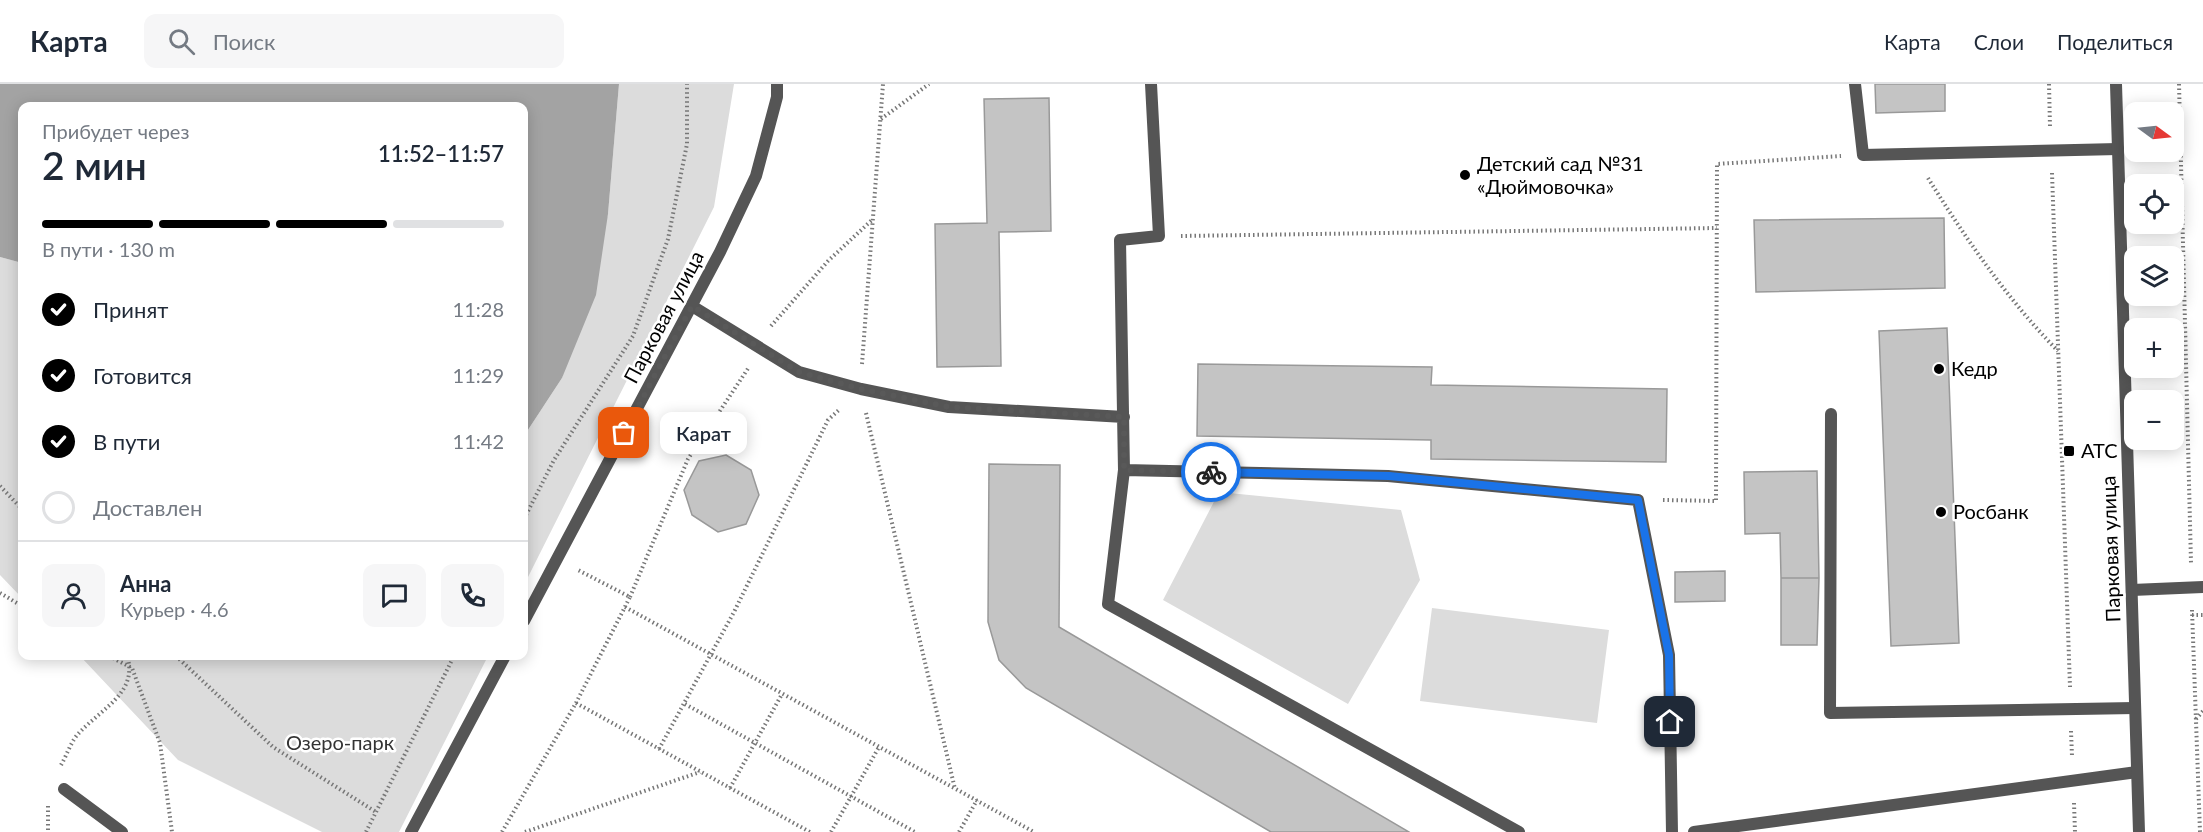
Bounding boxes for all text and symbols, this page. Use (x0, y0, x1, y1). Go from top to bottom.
search box (144, 14, 564, 68)
text: Карта (30, 24, 108, 58)
icon: search (165, 25, 198, 58)
text: Поиск (213, 28, 276, 55)
text: Карта (1884, 29, 1941, 54)
text: Слои (1974, 29, 2024, 54)
text: Поделиться (2057, 29, 2173, 54)
north arrow (2124, 102, 2184, 162)
map controls (2124, 102, 2184, 450)
text: Прибудет через (42, 119, 189, 143)
text: 11:52–11:57 (378, 140, 504, 167)
text: 2 мин (42, 142, 147, 188)
place label: Детский сад №31 «Дюймовочка» (1477, 151, 1644, 198)
marker: Детский сад №31 «Дюймовочка» (1458, 168, 1472, 182)
button: locate (2124, 174, 2184, 234)
text: В пути · 130 m (42, 237, 175, 261)
street label: Парковая улица (618, 246, 708, 387)
button: layers (2124, 246, 2184, 306)
icon: check (42, 293, 75, 326)
text: Принят (93, 296, 168, 323)
text: 11:28 (453, 297, 504, 321)
button: + (2124, 318, 2184, 378)
place label: Кедр (1951, 356, 1998, 380)
icon: check (42, 359, 75, 392)
text: Готовится (93, 362, 192, 389)
marker: Кедр (1932, 362, 1946, 376)
text: 11:29 (453, 363, 504, 387)
button: − (2124, 390, 2184, 450)
pin (598, 407, 649, 458)
callout: Карат (660, 412, 747, 454)
icon: bag (607, 416, 640, 449)
text: Карат (676, 421, 731, 445)
icon: check (42, 425, 75, 458)
text: В пути (93, 428, 160, 455)
text: 11:42 (453, 429, 504, 453)
place label: АТС (2081, 438, 2118, 462)
courier (1181, 442, 1241, 502)
marker: АТС (2062, 444, 2076, 458)
icon: bike (1195, 456, 1228, 489)
street label: Парковая улица (2095, 475, 2125, 623)
text: Доставлен (93, 494, 202, 521)
place label: Росбанк (1953, 499, 2029, 523)
marker: Росбанк (1934, 505, 1948, 519)
button: person (42, 564, 105, 627)
button: chat (363, 564, 426, 627)
button: phone (441, 564, 504, 627)
text: Анна (120, 570, 171, 597)
text: Курьер · 4.6 (120, 597, 229, 621)
pin (1644, 696, 1695, 747)
icon: home (1653, 705, 1686, 738)
park label: Озеро-парк (286, 730, 395, 754)

